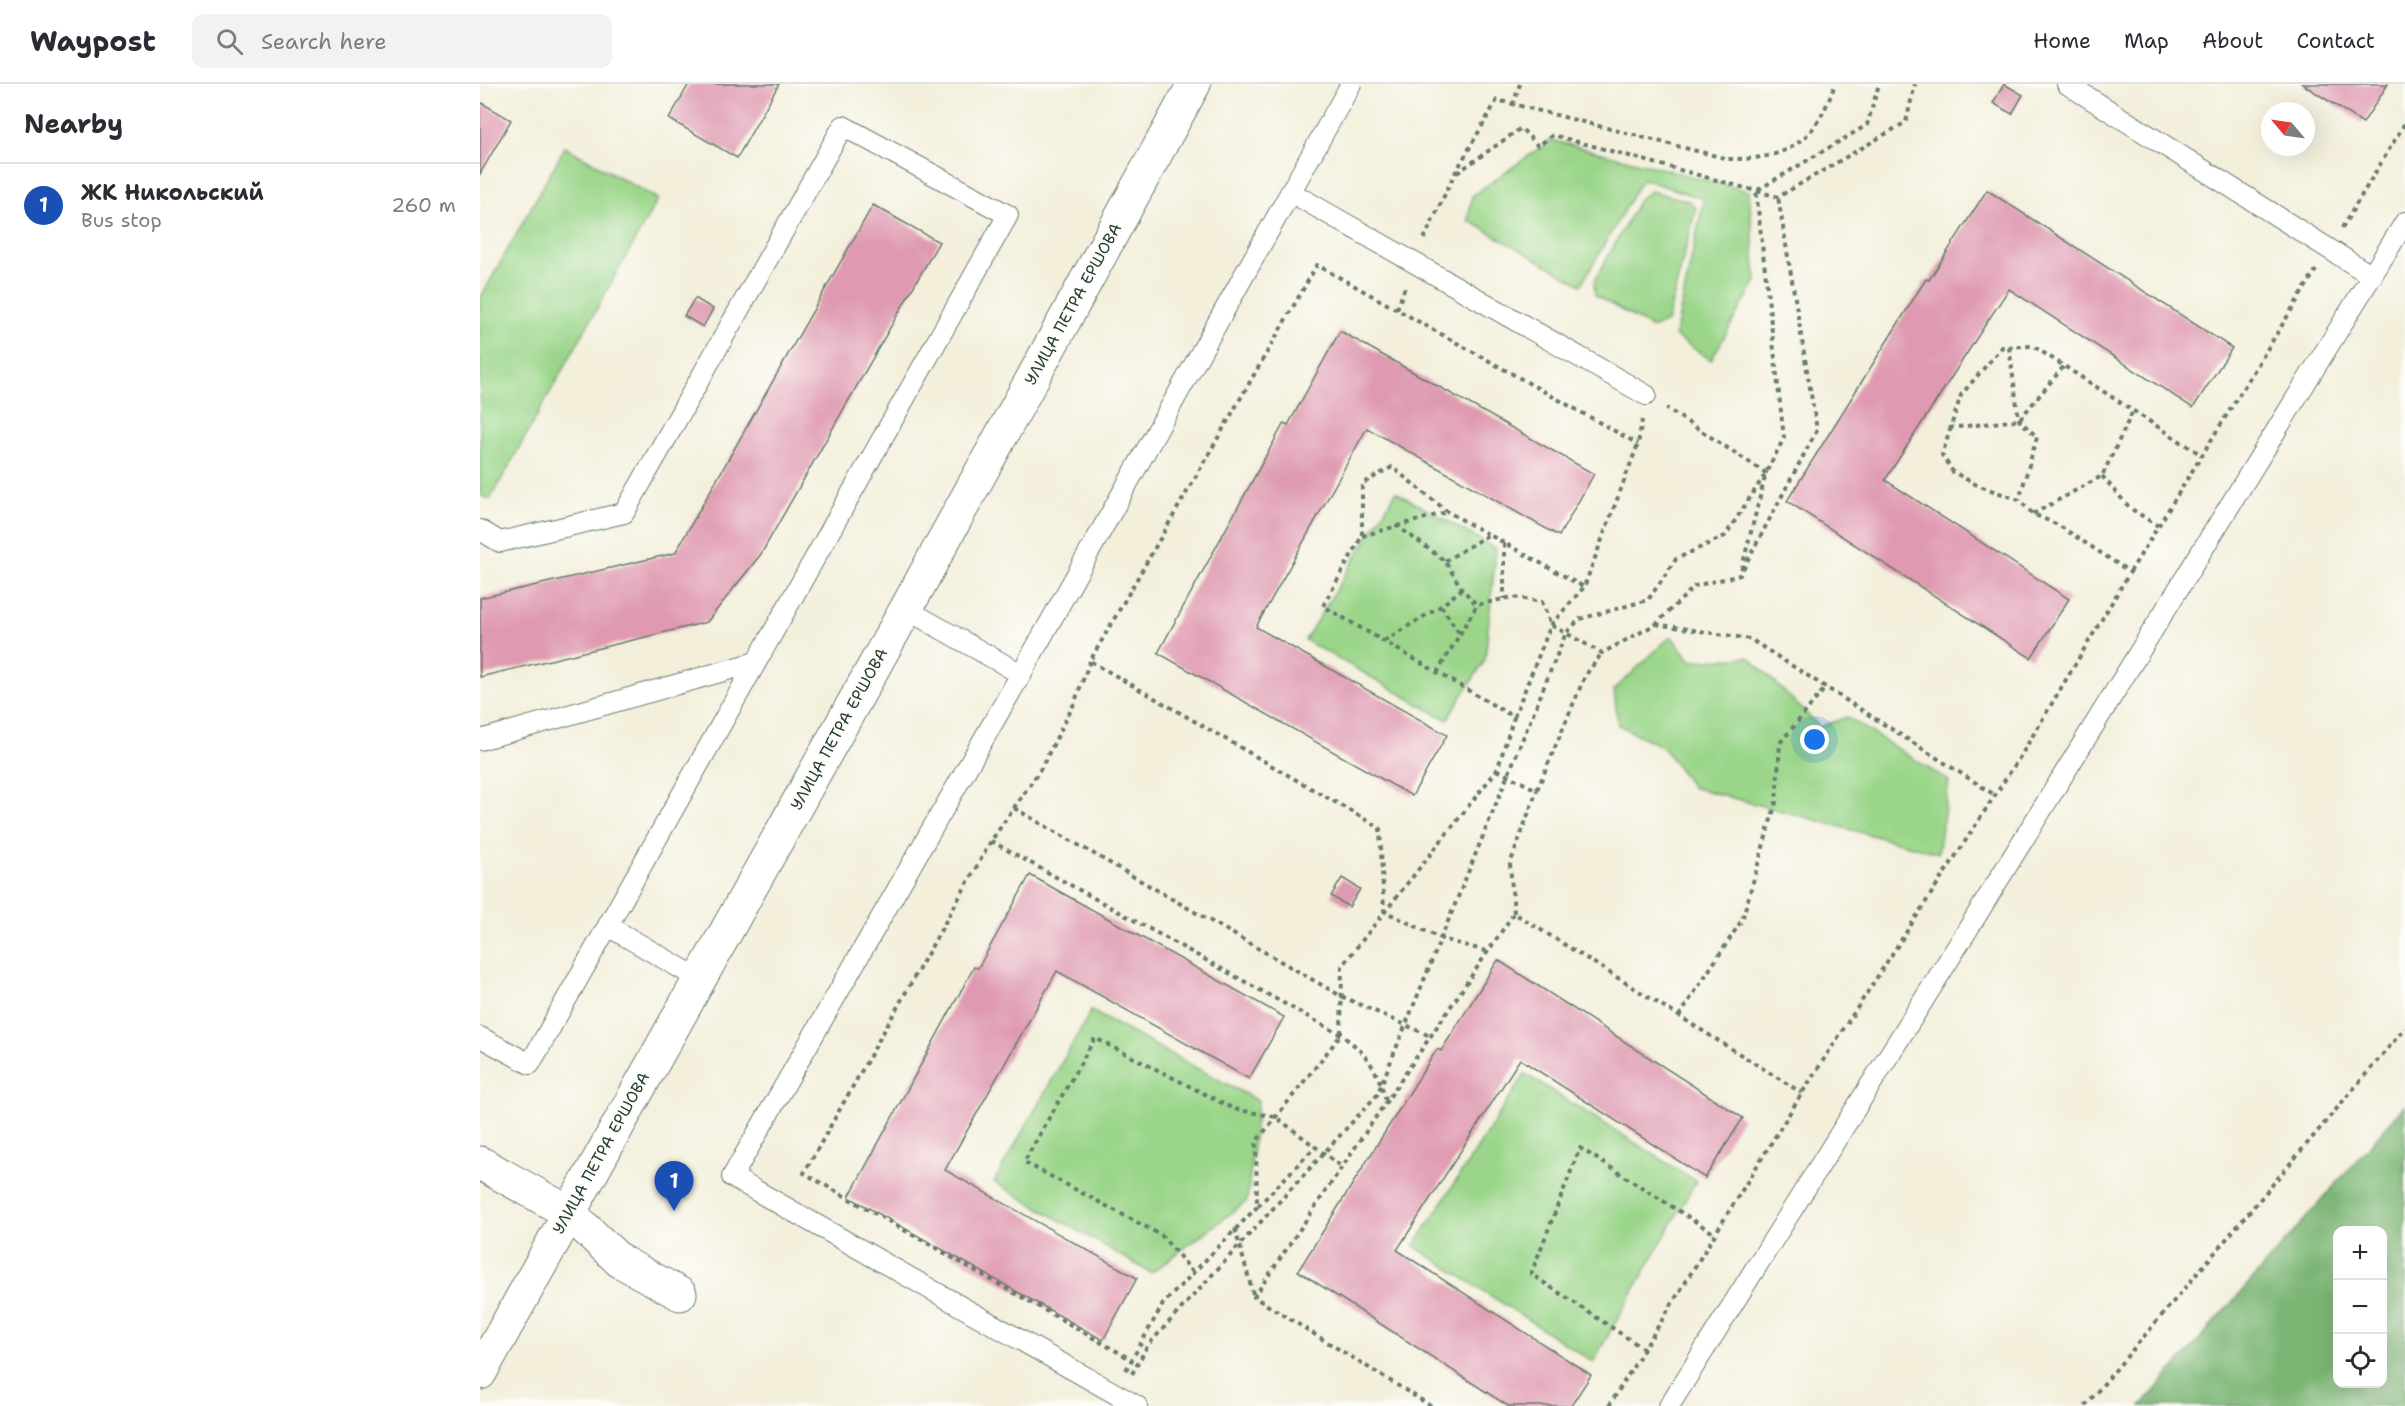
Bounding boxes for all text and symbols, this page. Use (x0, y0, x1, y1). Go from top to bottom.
search box (192, 14, 612, 68)
text: Waypost (30, 22, 156, 60)
icon: search (213, 25, 246, 58)
text: Search here (261, 27, 387, 56)
text: Home (2033, 27, 2091, 55)
text: Map (2124, 27, 2169, 55)
text: About (2202, 27, 2263, 55)
text: Contact (2296, 27, 2375, 55)
north arrow (2261, 102, 2315, 156)
text: Nearby (24, 106, 123, 141)
text: ЖК Никольский (81, 178, 264, 207)
text: 1 (39, 192, 48, 218)
text: 260 m (391, 192, 456, 218)
text: Bus stop (81, 207, 162, 233)
street label: УЛИЦА ПЕТРА ЕРШОВА (1020, 219, 1126, 389)
street label: УЛИЦА ПЕТРА ЕРШОВА (786, 644, 892, 814)
your location (1800, 725, 1829, 754)
street label: УЛИЦА ПЕТРА ЕРШОВА (548, 1068, 654, 1238)
pin: 1 (654, 1162, 694, 1211)
map controls (2333, 1226, 2387, 1388)
button: + (2333, 1226, 2387, 1280)
button: − (2333, 1280, 2387, 1334)
button: locate (2333, 1334, 2387, 1388)

